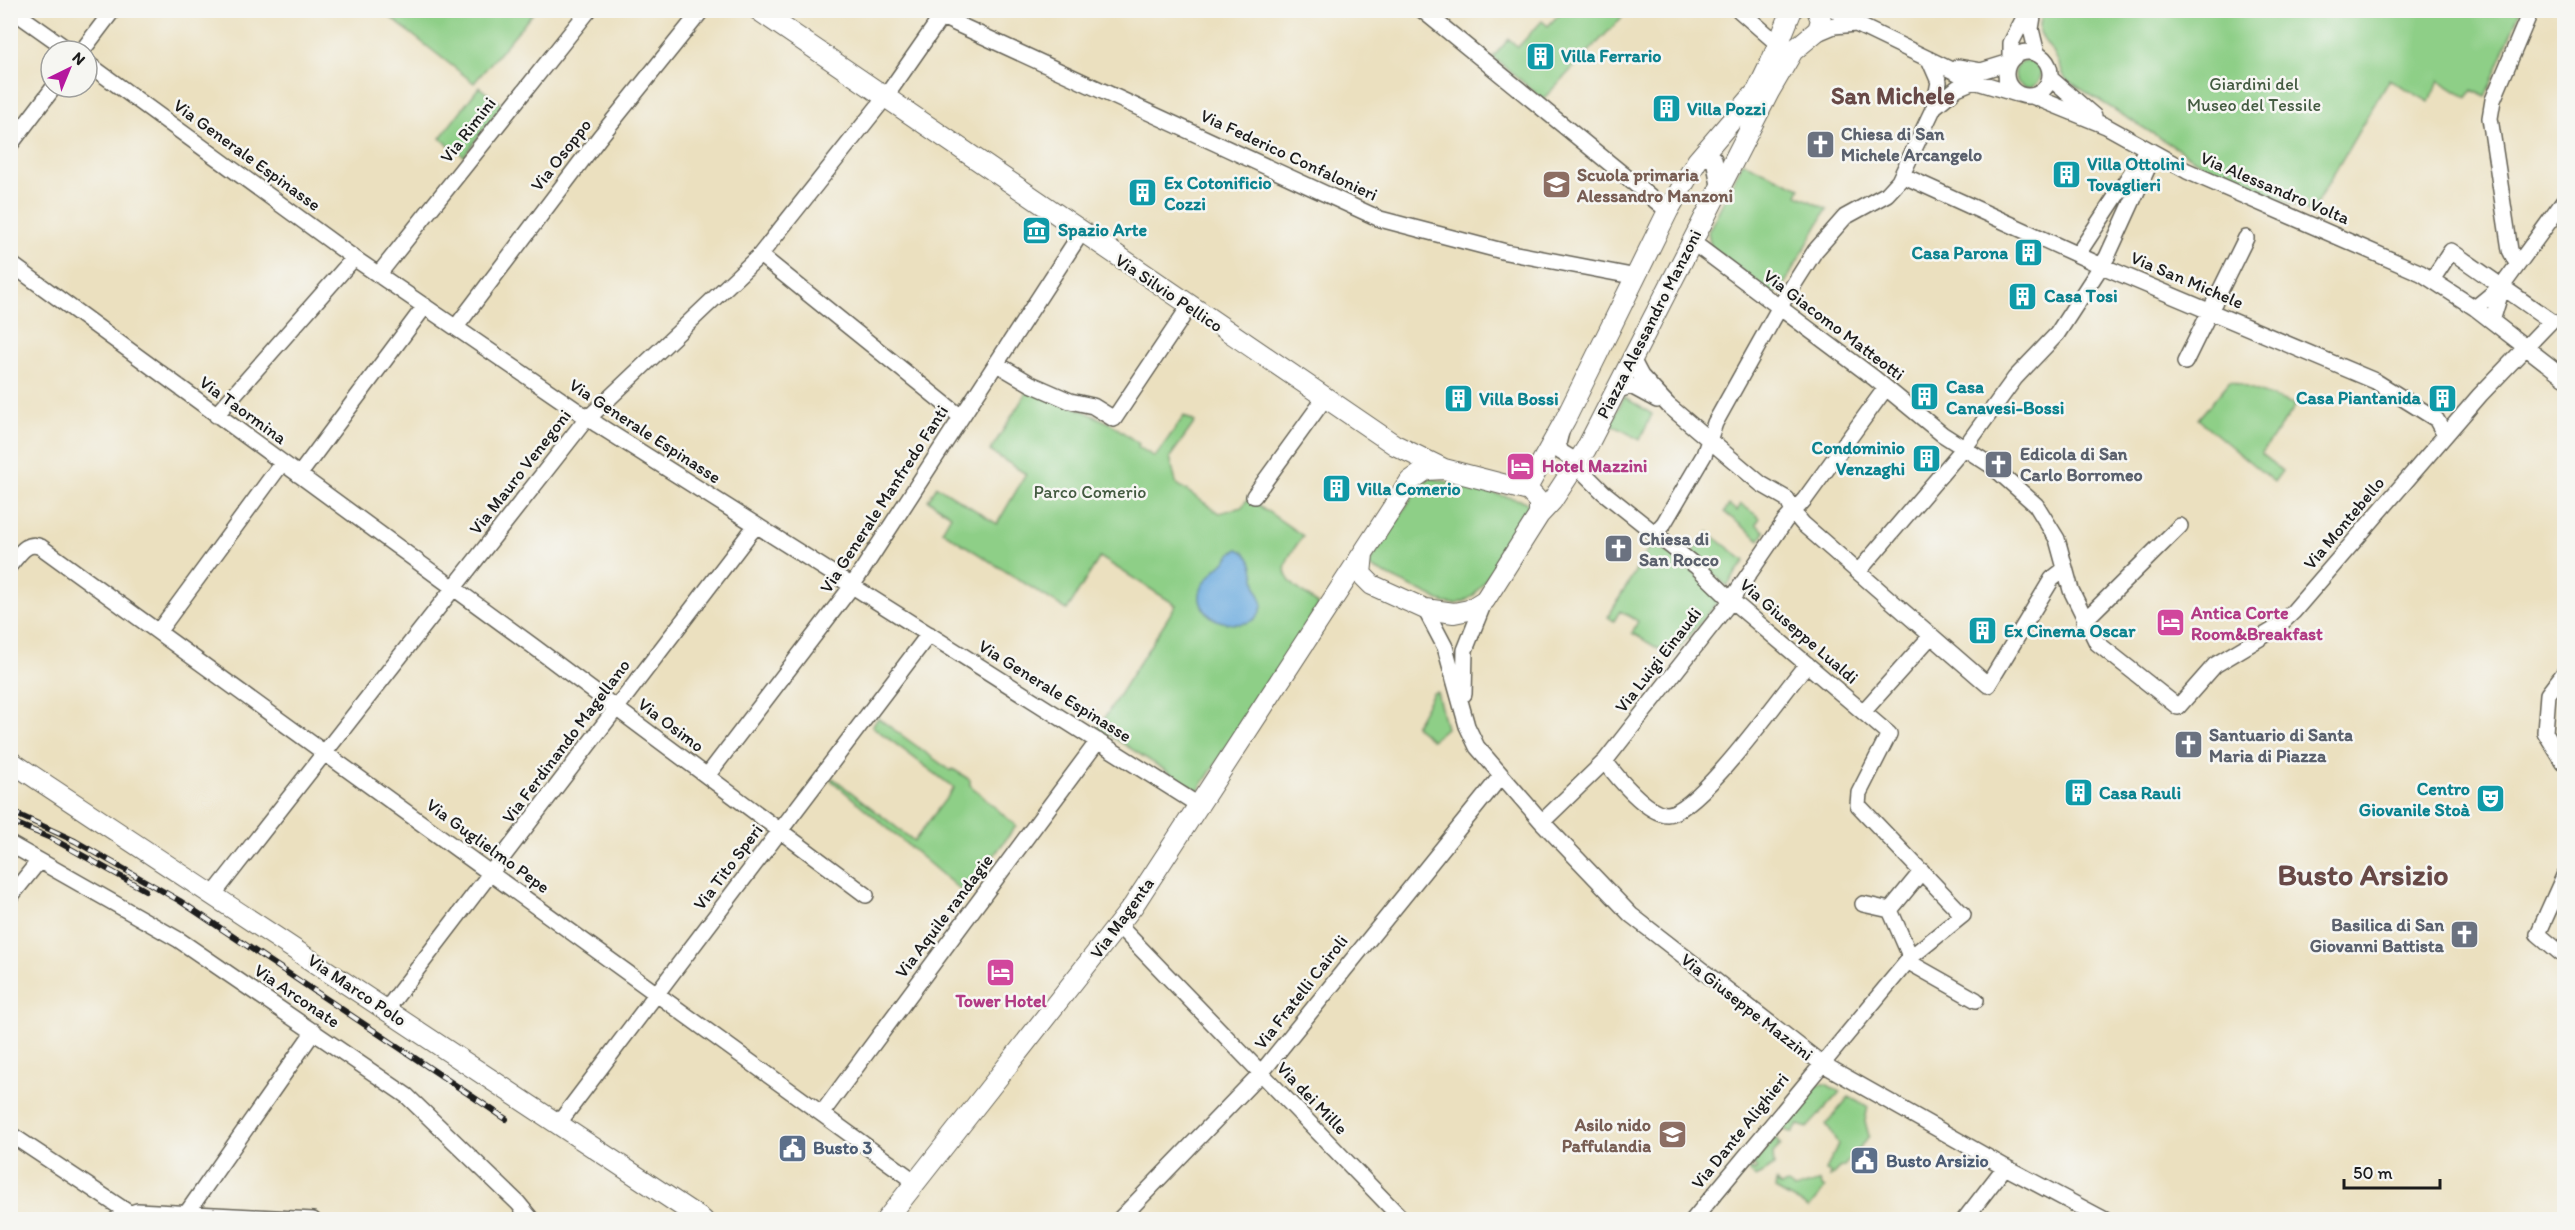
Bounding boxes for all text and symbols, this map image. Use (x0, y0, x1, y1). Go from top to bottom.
north arrow (39, 39, 99, 99)
building icon: Villa Ferrario (1524, 40, 1556, 72)
place label: Villa Ferrario (1561, 45, 1662, 67)
text: N (68, 48, 89, 69)
park label: Giardini del Museo del Tessile (2187, 73, 2321, 116)
district label: San Michele (1831, 81, 1955, 110)
street label: Via Rimini (435, 93, 501, 167)
building icon: Villa Pozzi (1650, 93, 1682, 125)
street label: Via Generale Espinasse (169, 94, 325, 216)
place label: Villa Pozzi (1687, 98, 1766, 120)
street label: Via Federico Confalonieri (1197, 104, 1381, 206)
street label: Via Osoppo (526, 114, 596, 196)
place label: Chiesa di San Michele Arcangelo (1841, 123, 1982, 166)
church icon: Chiesa di San Michele Arcangelo (1804, 128, 1836, 160)
street label: Via Alessandro Volta (2197, 147, 2354, 230)
place label: Villa Ottolini Tovaglieri (2086, 153, 2185, 196)
building icon: Villa Ottolini Tovaglieri (2050, 158, 2082, 190)
place label: Scuola primaria Alessandro Manzoni (1576, 164, 1733, 207)
school or university icon: Scuola primaria Alessandro Manzoni (1540, 169, 1572, 201)
place label: Ex Cotonificio Cozzi (1164, 172, 1272, 215)
building icon: Ex Cotonificio Cozzi (1127, 177, 1159, 209)
museum icon: Spazio Arte (1021, 214, 1053, 246)
place label: Spazio Arte (1058, 219, 1147, 241)
street label: Piazza Alessandro Manzoni (1592, 226, 1706, 422)
building icon: Casa Parona (2013, 237, 2045, 269)
place label: Casa Parona (1911, 242, 2008, 264)
street label: Via San Michele (2127, 246, 2247, 314)
street label: Via Silvio Pellico (1111, 249, 1227, 337)
street label: Via Giacomo Matteotti (1759, 265, 1909, 385)
building icon: Casa Tosi (2007, 280, 2039, 312)
place label: Casa Tosi (2044, 285, 2118, 307)
street label: Via Taormina (195, 371, 291, 449)
street label: Via Generale Espinasse (565, 374, 725, 488)
place label: Casa Canavesi-Bossi (1946, 376, 2064, 419)
building icon: Casa Canavesi-Bossi (1909, 381, 1941, 413)
building icon: Casa Piantanida (2426, 382, 2458, 414)
building icon: Villa Bossi (1442, 383, 1474, 415)
place label: Casa Piantanida (2296, 387, 2422, 409)
place label: Villa Bossi (1479, 388, 1559, 410)
street label: Via Generale Manfredo Fanti (815, 401, 953, 597)
street label: Via Mauro Venegoni (464, 405, 576, 539)
place label: Condominio Venzaghi (1812, 437, 1905, 480)
building icon: Condominio Venzaghi (1910, 442, 1942, 474)
place label: Edicola di San Carlo Borromeo (2020, 443, 2143, 486)
church icon: Edicola di San Carlo Borromeo (1983, 448, 2015, 480)
hotel icon: Hotel Mazzini (1505, 450, 1537, 482)
place label: Hotel Mazzini (1542, 455, 1647, 477)
street label: Via Montebello (2299, 472, 2389, 574)
building icon: Villa Comerio (1320, 473, 1352, 505)
place label: Villa Comerio (1357, 478, 1461, 500)
park label: Parco Comerio (1034, 481, 1146, 503)
place label: Chiesa di San Rocco (1639, 528, 1719, 571)
church icon: Chiesa di San Rocco (1602, 533, 1634, 565)
street label: Via Giuseppe Lualdi (1735, 574, 1863, 688)
place label: Antica Corte Room&Breakfast (2190, 602, 2323, 645)
street label: Via Luigi Einaudi (1610, 603, 1706, 717)
hotel icon: Antica Corte Room&Breakfast (2154, 607, 2186, 639)
building icon: Ex Cinema Oscar (1967, 615, 1999, 647)
place label: Ex Cinema Oscar (2004, 620, 2136, 642)
street label: Via Generale Espinasse (974, 635, 1136, 747)
street label: Via Ferdinando Magellano (497, 655, 635, 827)
street label: Via Osimo (633, 693, 709, 757)
place label: Santuario di Santa Maria di Piazza (2209, 724, 2353, 767)
church icon: Santuario di Santa Maria di Piazza (2172, 729, 2204, 761)
building icon: Casa Rauli (2062, 777, 2094, 809)
place label: Centro Giovanile Stoà (2359, 778, 2471, 821)
place label: Casa Rauli (2099, 782, 2181, 804)
theatre icon: Centro Giovanile Stoà (2475, 783, 2507, 815)
street label: Via Guglielmo Pepe (422, 794, 554, 898)
street label: Via Tito Speri (688, 820, 768, 914)
street label: Via Aquile randagie (890, 850, 998, 982)
district label: Busto Arsizio (2277, 856, 2449, 893)
street label: Via Magenta (1085, 873, 1159, 963)
place label: Basilica di San Giovanni Battista (2310, 914, 2445, 957)
church icon: Basilica di San Giovanni Battista (2449, 919, 2481, 951)
street label: Via Fratelli Cairoli (1249, 930, 1353, 1054)
street label: Via Giuseppe Mazzini (1676, 948, 1818, 1066)
street label: Via Marco Polo (303, 949, 411, 1031)
hotel icon: Tower Hotel (985, 956, 1017, 988)
street label: Via Arconate (250, 959, 344, 1033)
place label: Tower Hotel (954, 990, 1048, 1012)
street label: Via dei Mille (1272, 1057, 1352, 1139)
street label: Via Dante Alighieri (1686, 1069, 1794, 1193)
place label: Asilo nido Paffulandia (1562, 1114, 1651, 1157)
school or university icon: Asilo nido Paffulandia (1656, 1119, 1688, 1151)
public building icon: Busto 3 (776, 1132, 808, 1164)
place label: Busto 3 (813, 1137, 873, 1159)
public building icon: Busto Arsizio (1849, 1145, 1881, 1177)
place label: Busto Arsizio (1886, 1150, 1989, 1172)
scale bar (2344, 1152, 2440, 1190)
text: 50 m (2353, 1162, 2393, 1184)

